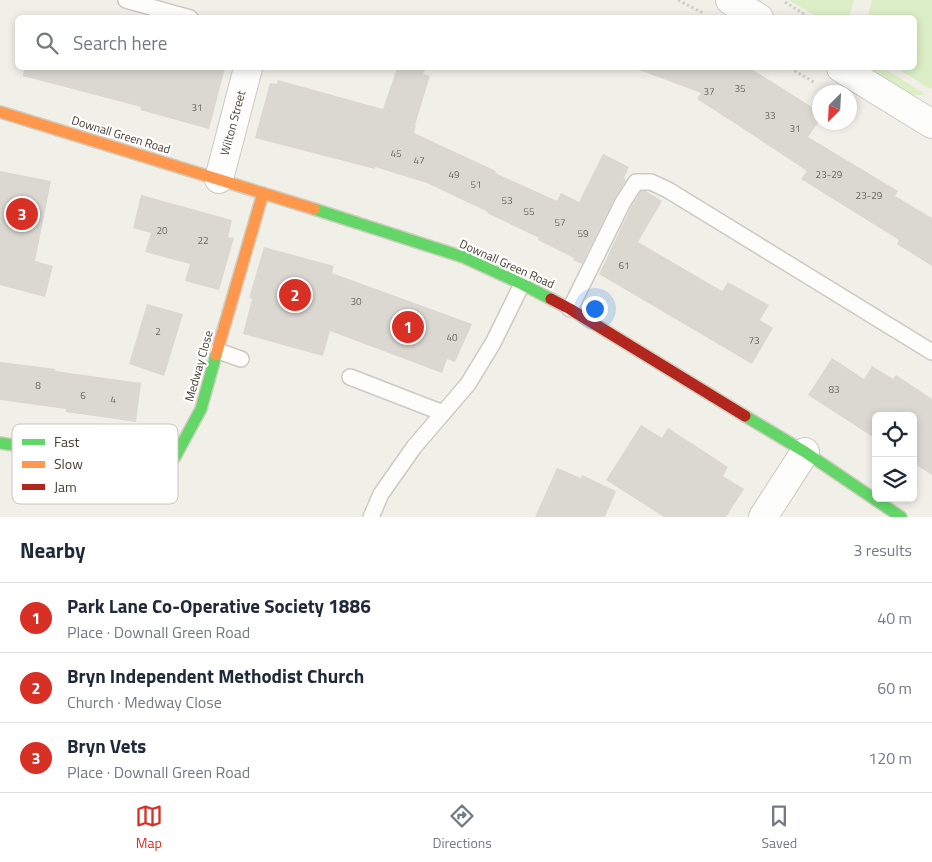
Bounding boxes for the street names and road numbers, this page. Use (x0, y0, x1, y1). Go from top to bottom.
street label: Wilton Street (215, 87, 251, 157)
street label: Downall Green Road (69, 110, 173, 159)
street label: Downall Green Road (457, 234, 558, 293)
street label: Medway Close (179, 328, 218, 404)

